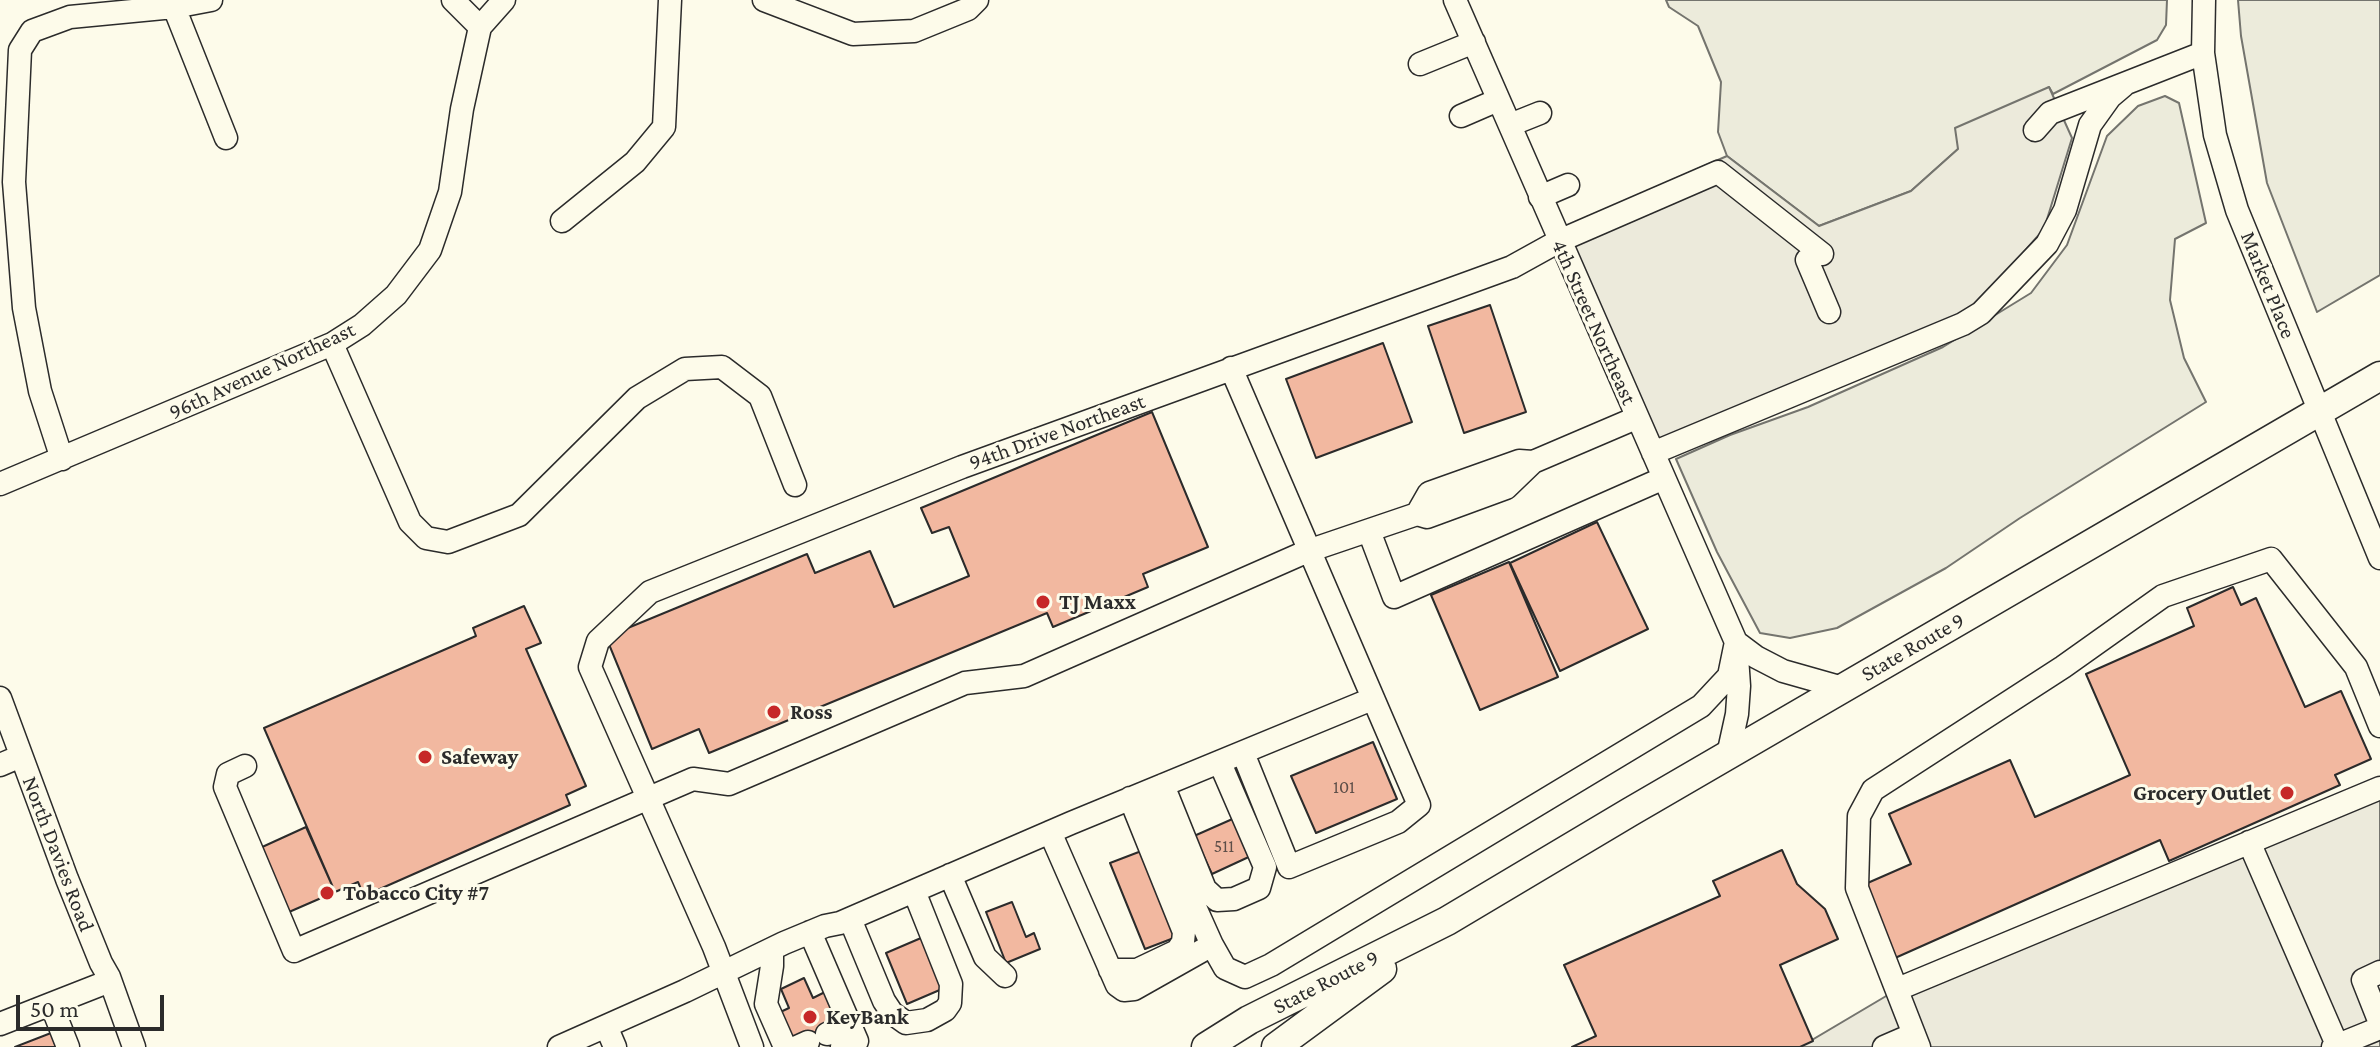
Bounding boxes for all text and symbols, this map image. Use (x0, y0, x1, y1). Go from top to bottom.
street label: Market Place (2235, 228, 2301, 342)
street label: 4th Street Northeast (1546, 235, 1642, 409)
street label: 96th Avenue Northeast (165, 316, 359, 426)
street label: 94th Drive Northeast (965, 388, 1149, 476)
place label: TJ Maxx (1059, 589, 1136, 615)
marker: TJ Maxx (1034, 593, 1052, 611)
street label: State Route 9 (1857, 607, 1969, 687)
place label: Ross (790, 699, 832, 725)
marker: Ross (765, 703, 783, 721)
place label: Safeway (441, 744, 518, 770)
marker: Safeway (416, 748, 434, 766)
street label: North Davies Road (16, 773, 100, 935)
house number: 101 (1333, 776, 1355, 798)
place label: Grocery Outlet (2133, 780, 2271, 806)
marker: Grocery Outlet (2278, 784, 2296, 802)
house number: 511 (1214, 835, 1234, 857)
place label: Tobacco City #7 (343, 880, 489, 906)
marker: Tobacco City #7 (318, 884, 336, 902)
street label: State Route 9 (1269, 944, 1383, 1020)
scale bar (20, 979, 168, 1029)
text: 50 m (30, 995, 79, 1022)
place label: KeyBank (826, 1004, 909, 1030)
marker: KeyBank (801, 1008, 819, 1026)

